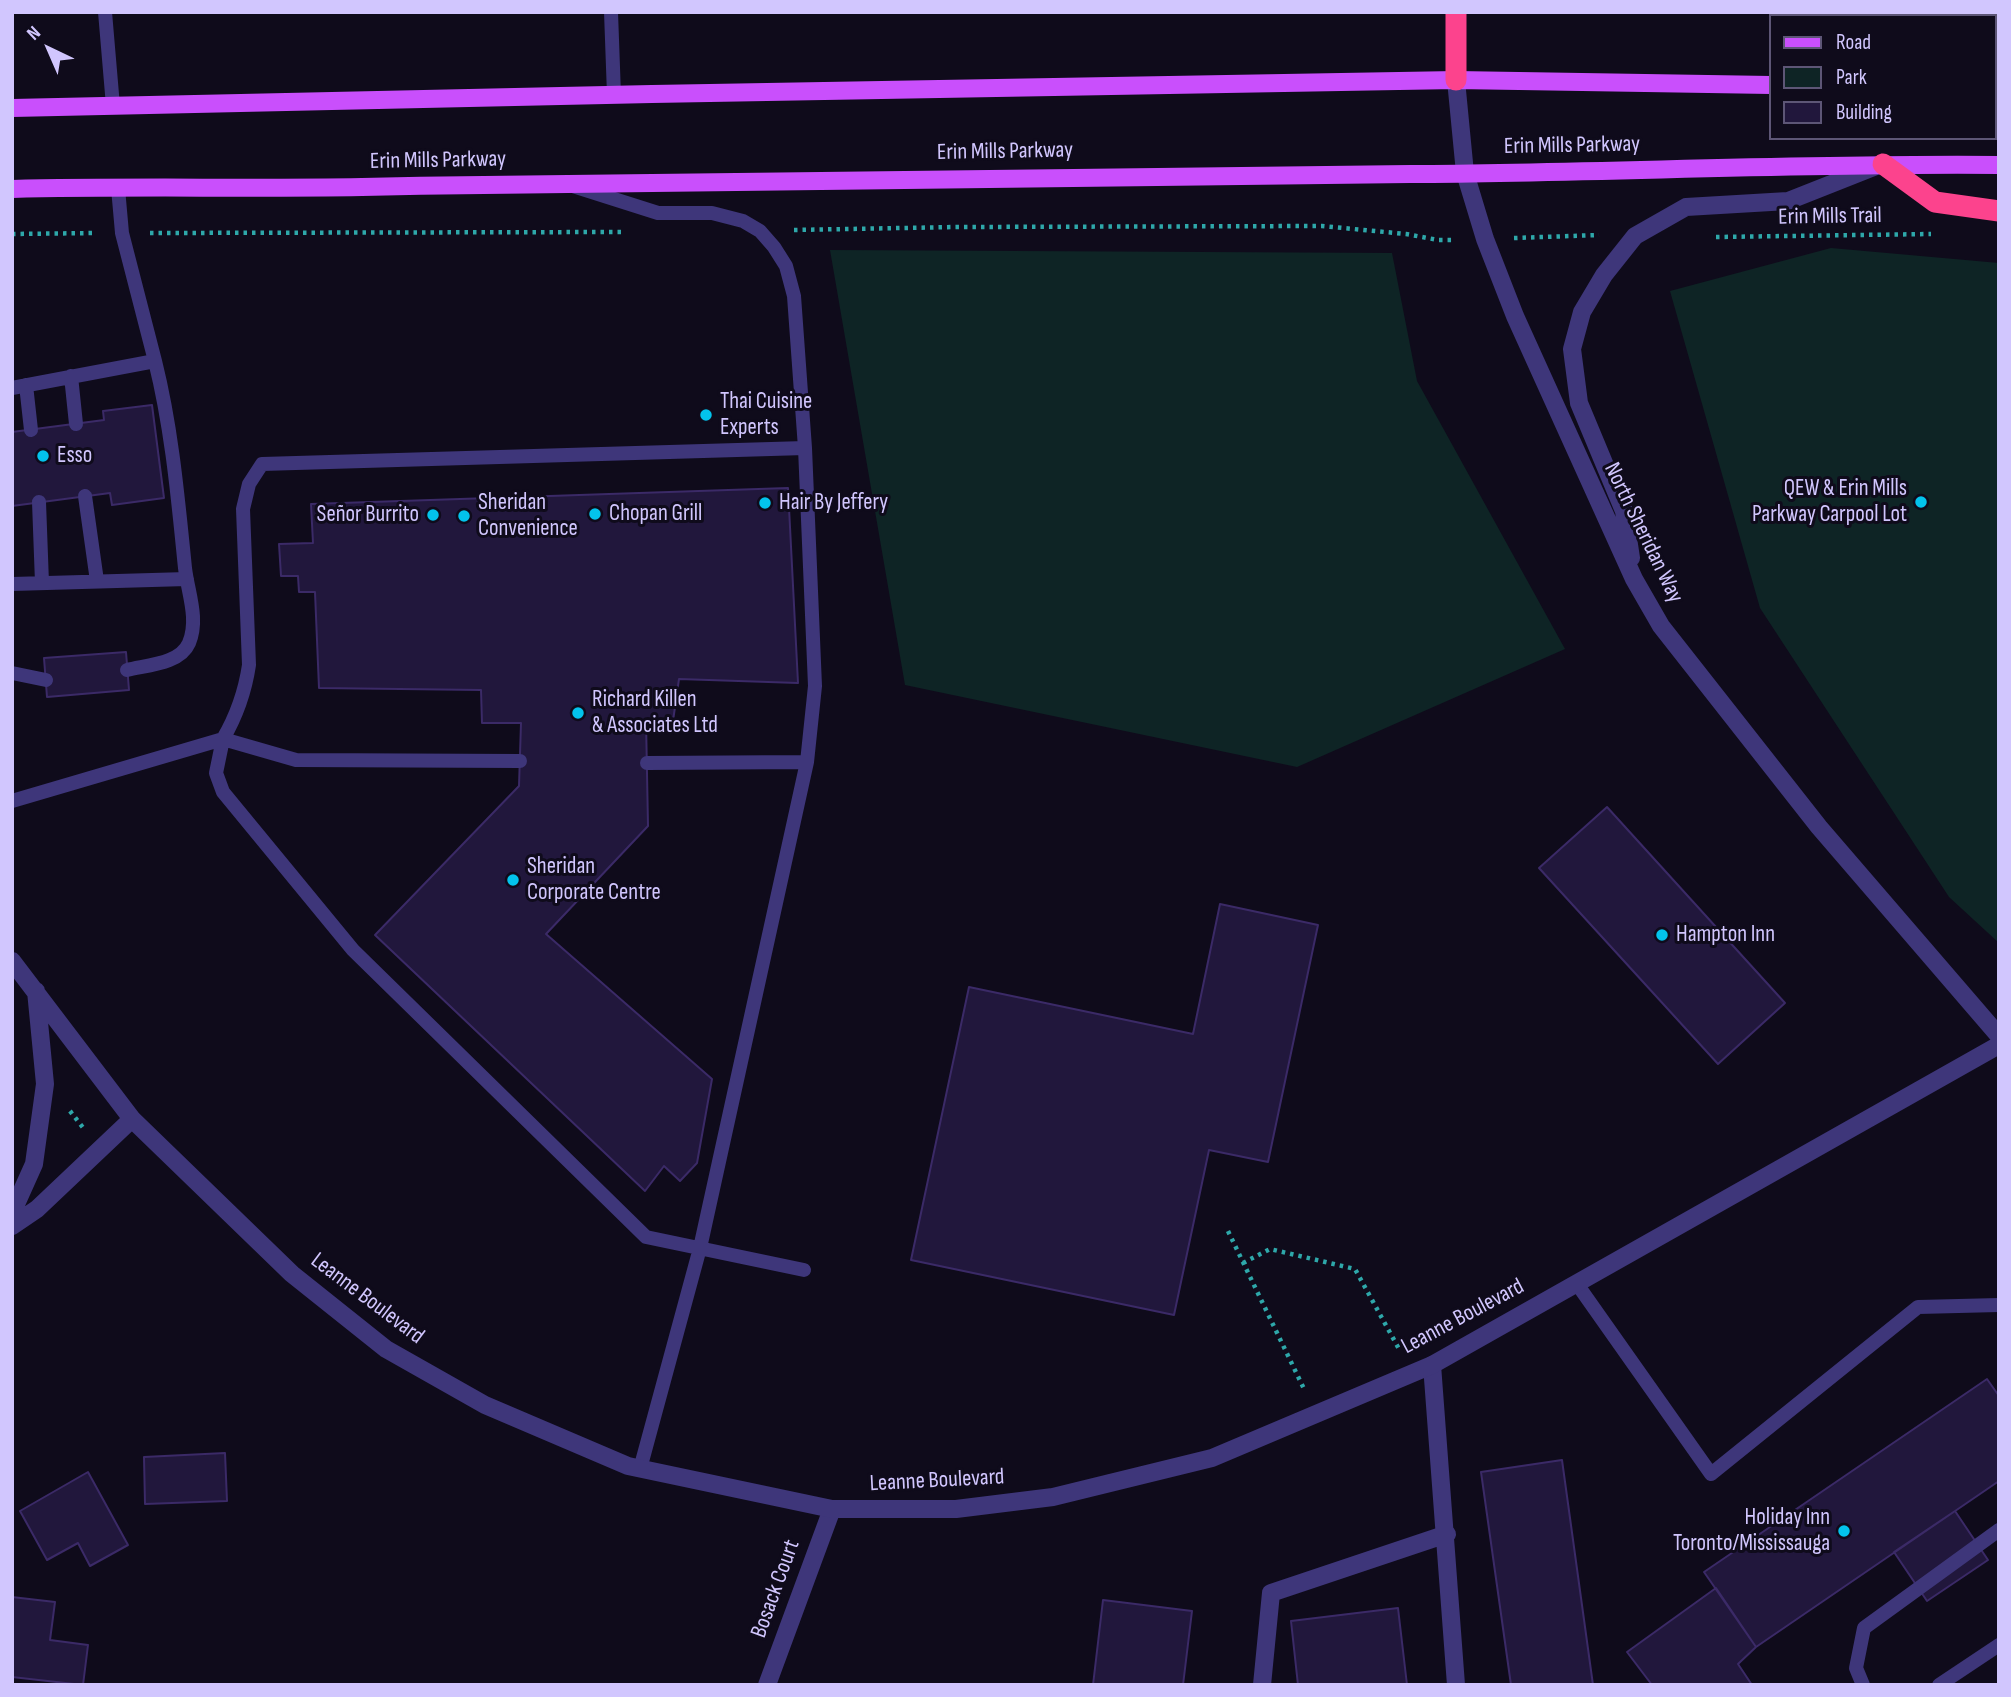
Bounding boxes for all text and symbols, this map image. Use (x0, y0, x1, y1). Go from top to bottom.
north arrow (14, 14, 84, 84)
legend (1770, 14, 1997, 140)
text: N (22, 22, 46, 45)
text: Road (1836, 30, 1871, 55)
text: Park (1836, 65, 1867, 90)
text: Building (1836, 100, 1892, 125)
street label: Erin Mills Parkway (1504, 131, 1640, 161)
street label: Erin Mills Parkway (937, 137, 1073, 167)
street label: Erin Mills Parkway (370, 146, 506, 176)
street label: Erin Mills Trail (1778, 202, 1882, 232)
place label: Thai Cuisine Experts (720, 388, 812, 442)
marker: Thai Cuisine Experts (698, 407, 714, 423)
place label: Esso (57, 442, 92, 470)
marker: Esso (35, 448, 51, 464)
street label: North Sheridan Way (1597, 458, 1689, 608)
place label: QEW & Erin Mills Parkway Carpool Lot (1752, 475, 1907, 529)
place label: Sheridan Convenience (478, 489, 578, 543)
place label: Hair By Jeffery (779, 489, 888, 517)
marker: QEW & Erin Mills Parkway Carpool Lot (1913, 494, 1929, 510)
marker: Hair By Jeffery (757, 495, 773, 511)
place label: Chopan Grill (609, 500, 702, 528)
place label: Señor Burrito (317, 501, 419, 529)
marker: Chopan Grill (587, 506, 603, 522)
marker: Señor Burrito (425, 507, 441, 523)
marker: Sheridan Convenience (456, 508, 472, 524)
place label: Richard Killen & Associates Ltd (592, 686, 718, 740)
marker: Richard Killen & Associates Ltd (570, 705, 586, 721)
place label: Sheridan Corporate Centre (527, 853, 661, 907)
marker: Sheridan Corporate Centre (505, 872, 521, 888)
place label: Hampton Inn (1676, 921, 1775, 949)
marker: Hampton Inn (1654, 927, 1670, 943)
street label: Leanne Boulevard (305, 1247, 429, 1351)
street label: Leanne Boulevard (1397, 1273, 1529, 1361)
street label: Leanne Boulevard (869, 1464, 1005, 1498)
place label: Holiday Inn Toronto/Mississauga (1673, 1504, 1830, 1558)
marker: Holiday Inn Toronto/Mississauga (1836, 1523, 1852, 1539)
street label: Bosack Court (746, 1536, 806, 1642)

